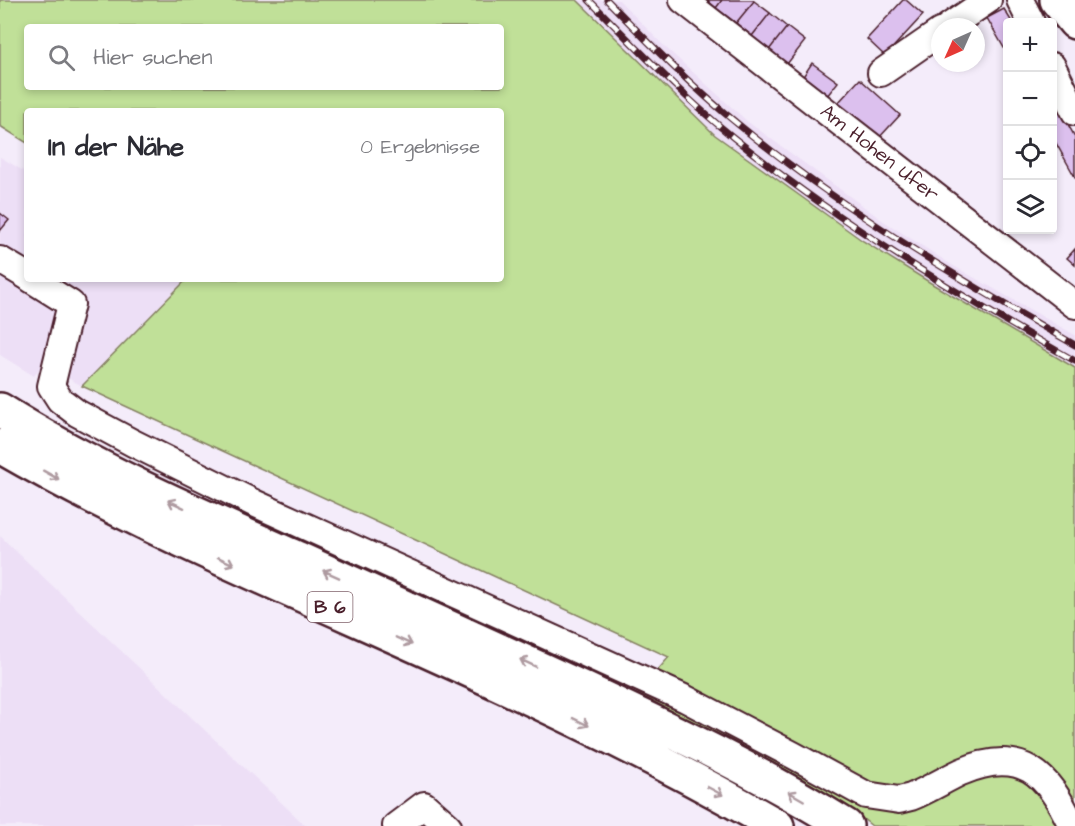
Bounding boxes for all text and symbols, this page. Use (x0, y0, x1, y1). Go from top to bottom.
north arrow (931, 18, 985, 72)
map controls (1003, 18, 1057, 234)
button: + (1003, 18, 1057, 72)
search box (24, 24, 504, 90)
icon: search (45, 41, 78, 74)
text: Hier suchen (93, 42, 212, 73)
button: − (1003, 72, 1057, 126)
street label: Am Hohen Ufer (814, 98, 945, 208)
button: locate (1003, 126, 1057, 180)
text: In der Nähe (48, 129, 184, 165)
text: 0 Ergebnisse (360, 133, 480, 161)
button: layers (1003, 180, 1057, 234)
one-way arrow (42, 469, 59, 481)
one-way arrow (168, 497, 186, 509)
one-way arrow (216, 556, 234, 568)
one-way arrow (322, 567, 340, 579)
road number: B 6 (308, 592, 352, 622)
one-way arrow (395, 636, 413, 647)
one-way arrow (519, 656, 537, 668)
one-way arrow (572, 717, 590, 729)
one-way arrow (705, 786, 723, 797)
one-way arrow (788, 790, 805, 802)

